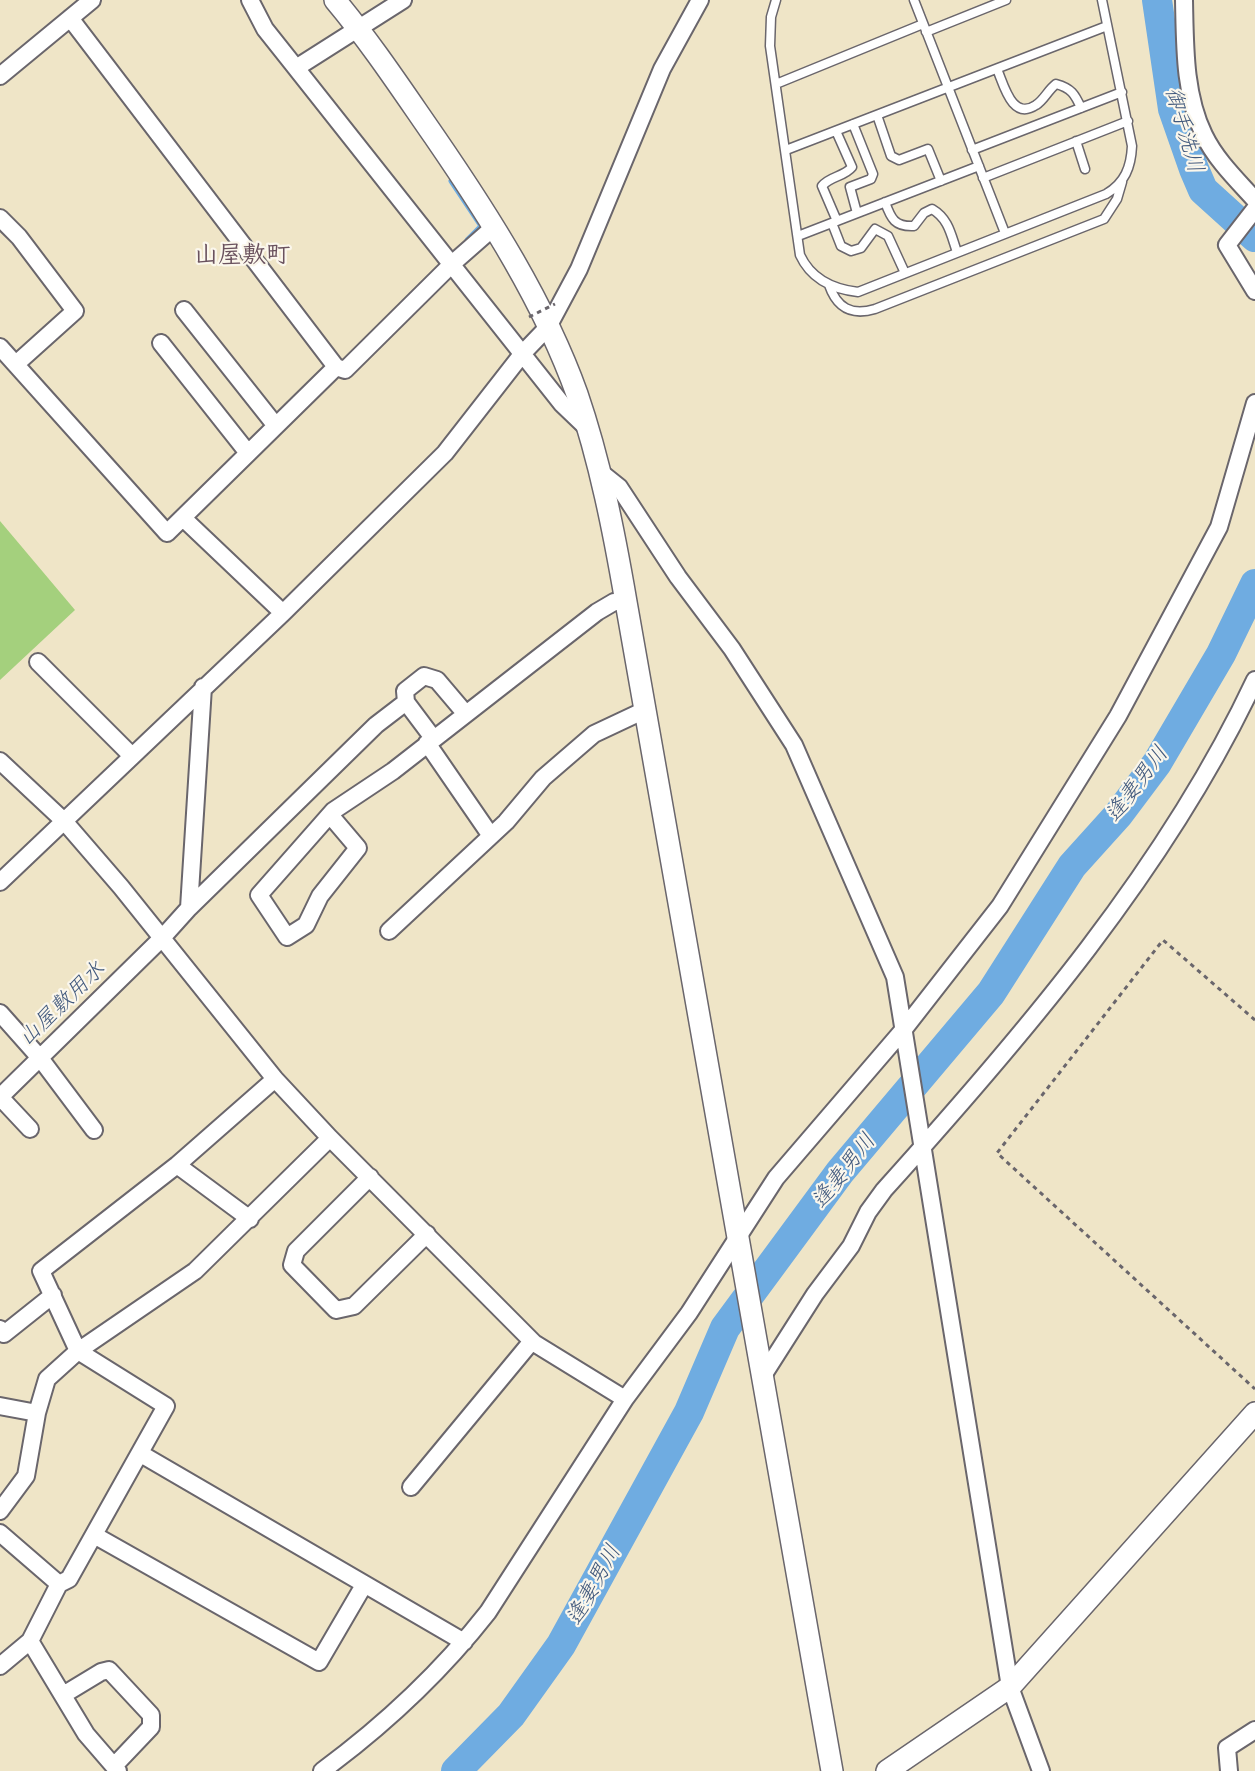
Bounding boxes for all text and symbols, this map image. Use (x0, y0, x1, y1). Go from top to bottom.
water label: 御手洗川 (1159, 84, 1209, 176)
district label: 山屋敷町 (194, 241, 290, 269)
water label: 逢妻男川 (1100, 741, 1174, 827)
water label: 山屋敷用水 (13, 956, 111, 1052)
water label: 逢妻男川 (807, 1128, 881, 1214)
water label: 逢妻男川 (561, 1540, 627, 1630)

